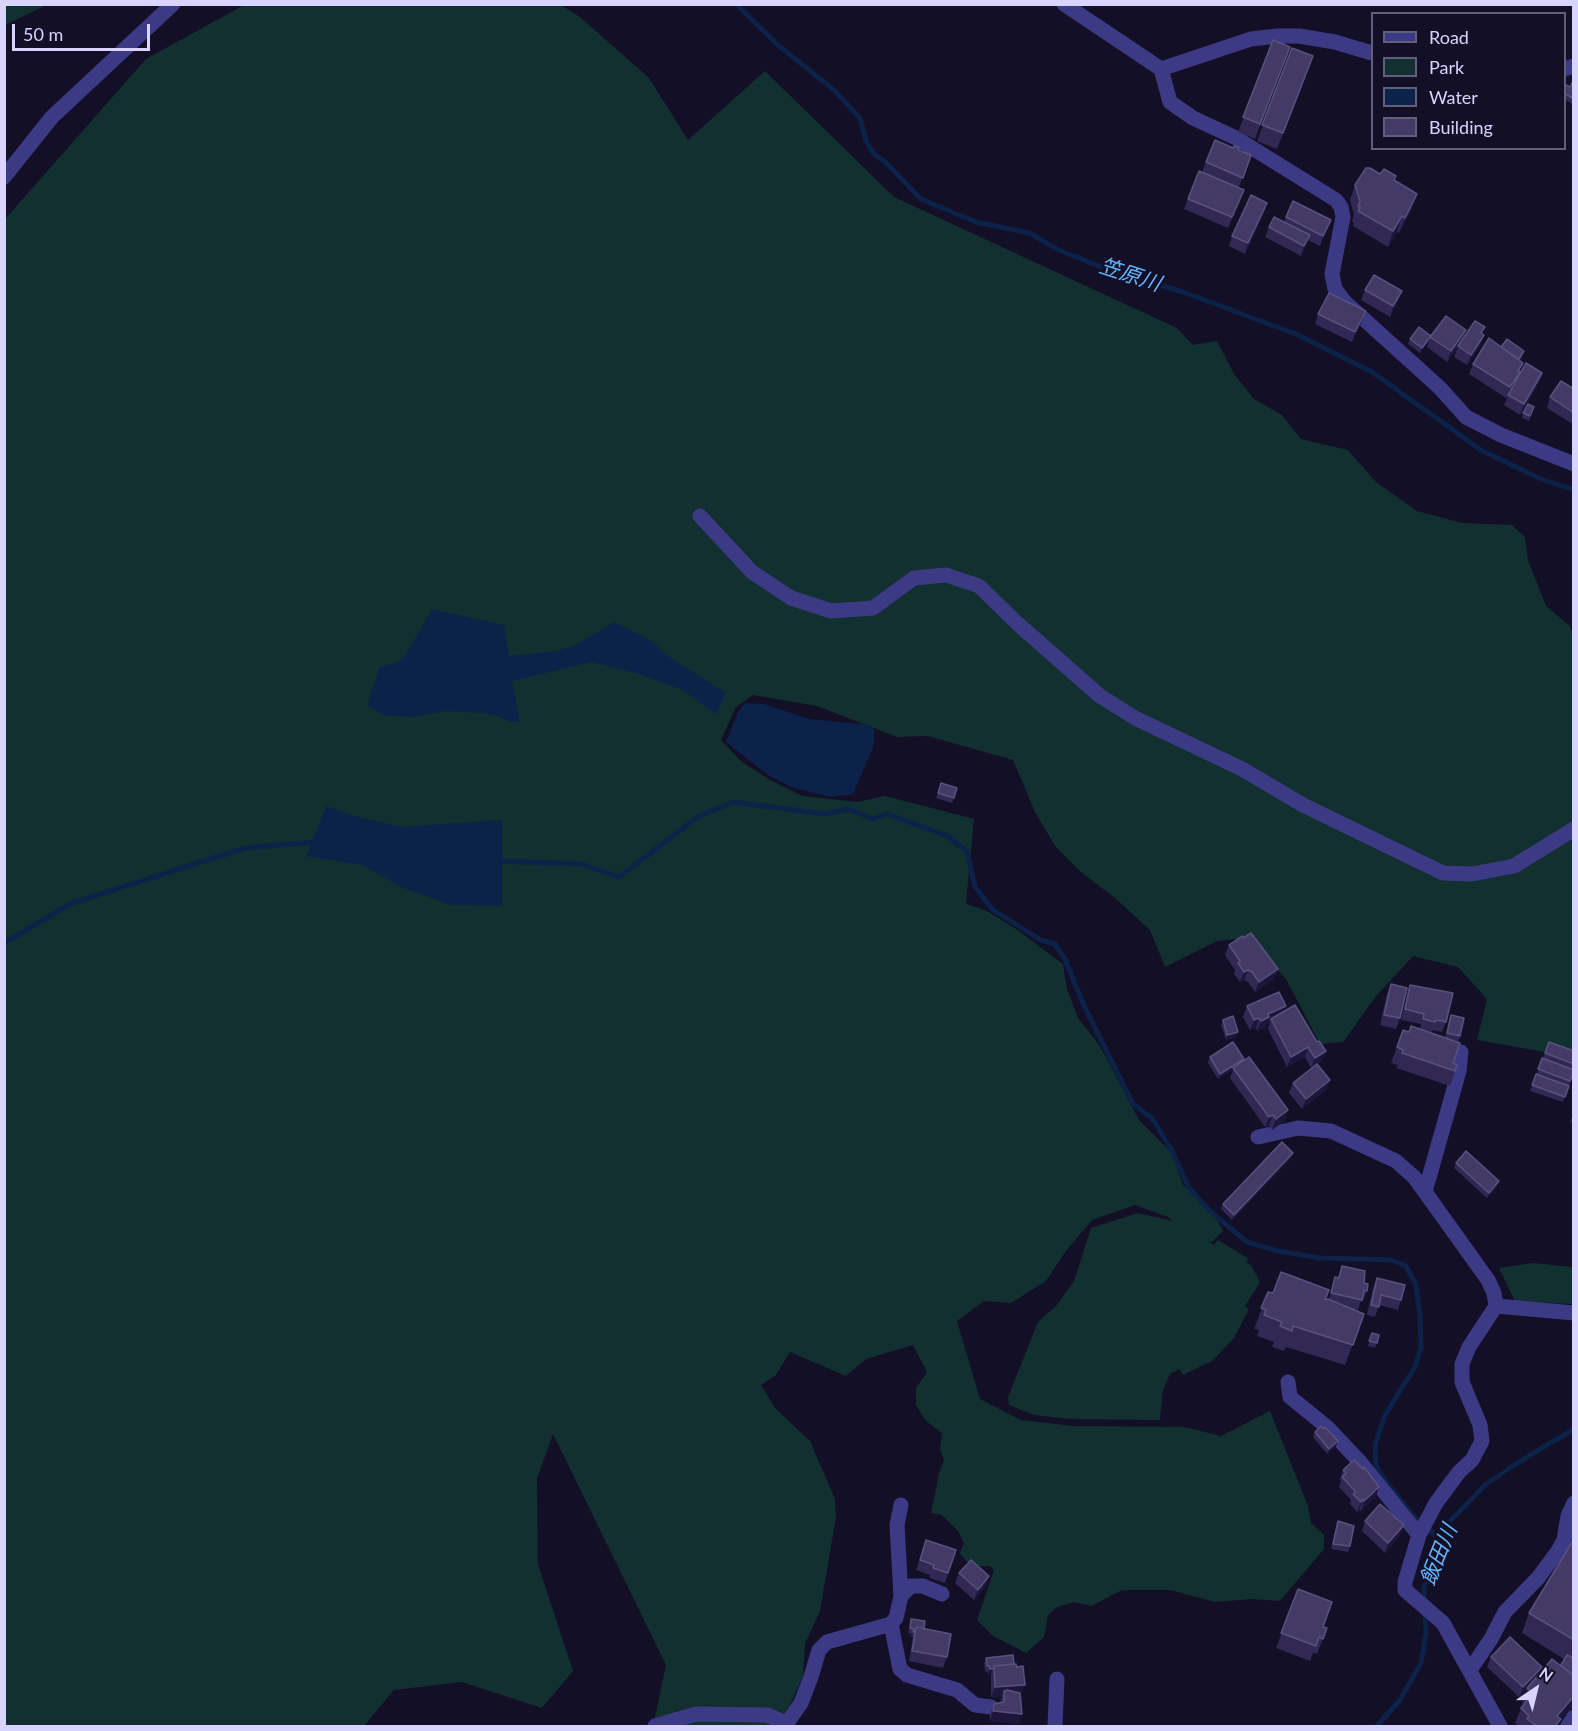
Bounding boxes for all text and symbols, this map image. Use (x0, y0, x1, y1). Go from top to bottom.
scale bar (15, 12, 153, 50)
legend (1371, 12, 1566, 150)
text: 50 m (23, 23, 63, 45)
text: Road (1429, 26, 1469, 48)
text: Park (1429, 56, 1464, 78)
text: Water (1429, 86, 1478, 108)
text: Building (1429, 116, 1493, 138)
water label: 笠原川 (1096, 253, 1164, 297)
water label: 飯田川 (1416, 1521, 1462, 1589)
north arrow (1506, 1659, 1566, 1719)
text: N (1536, 1663, 1557, 1685)

